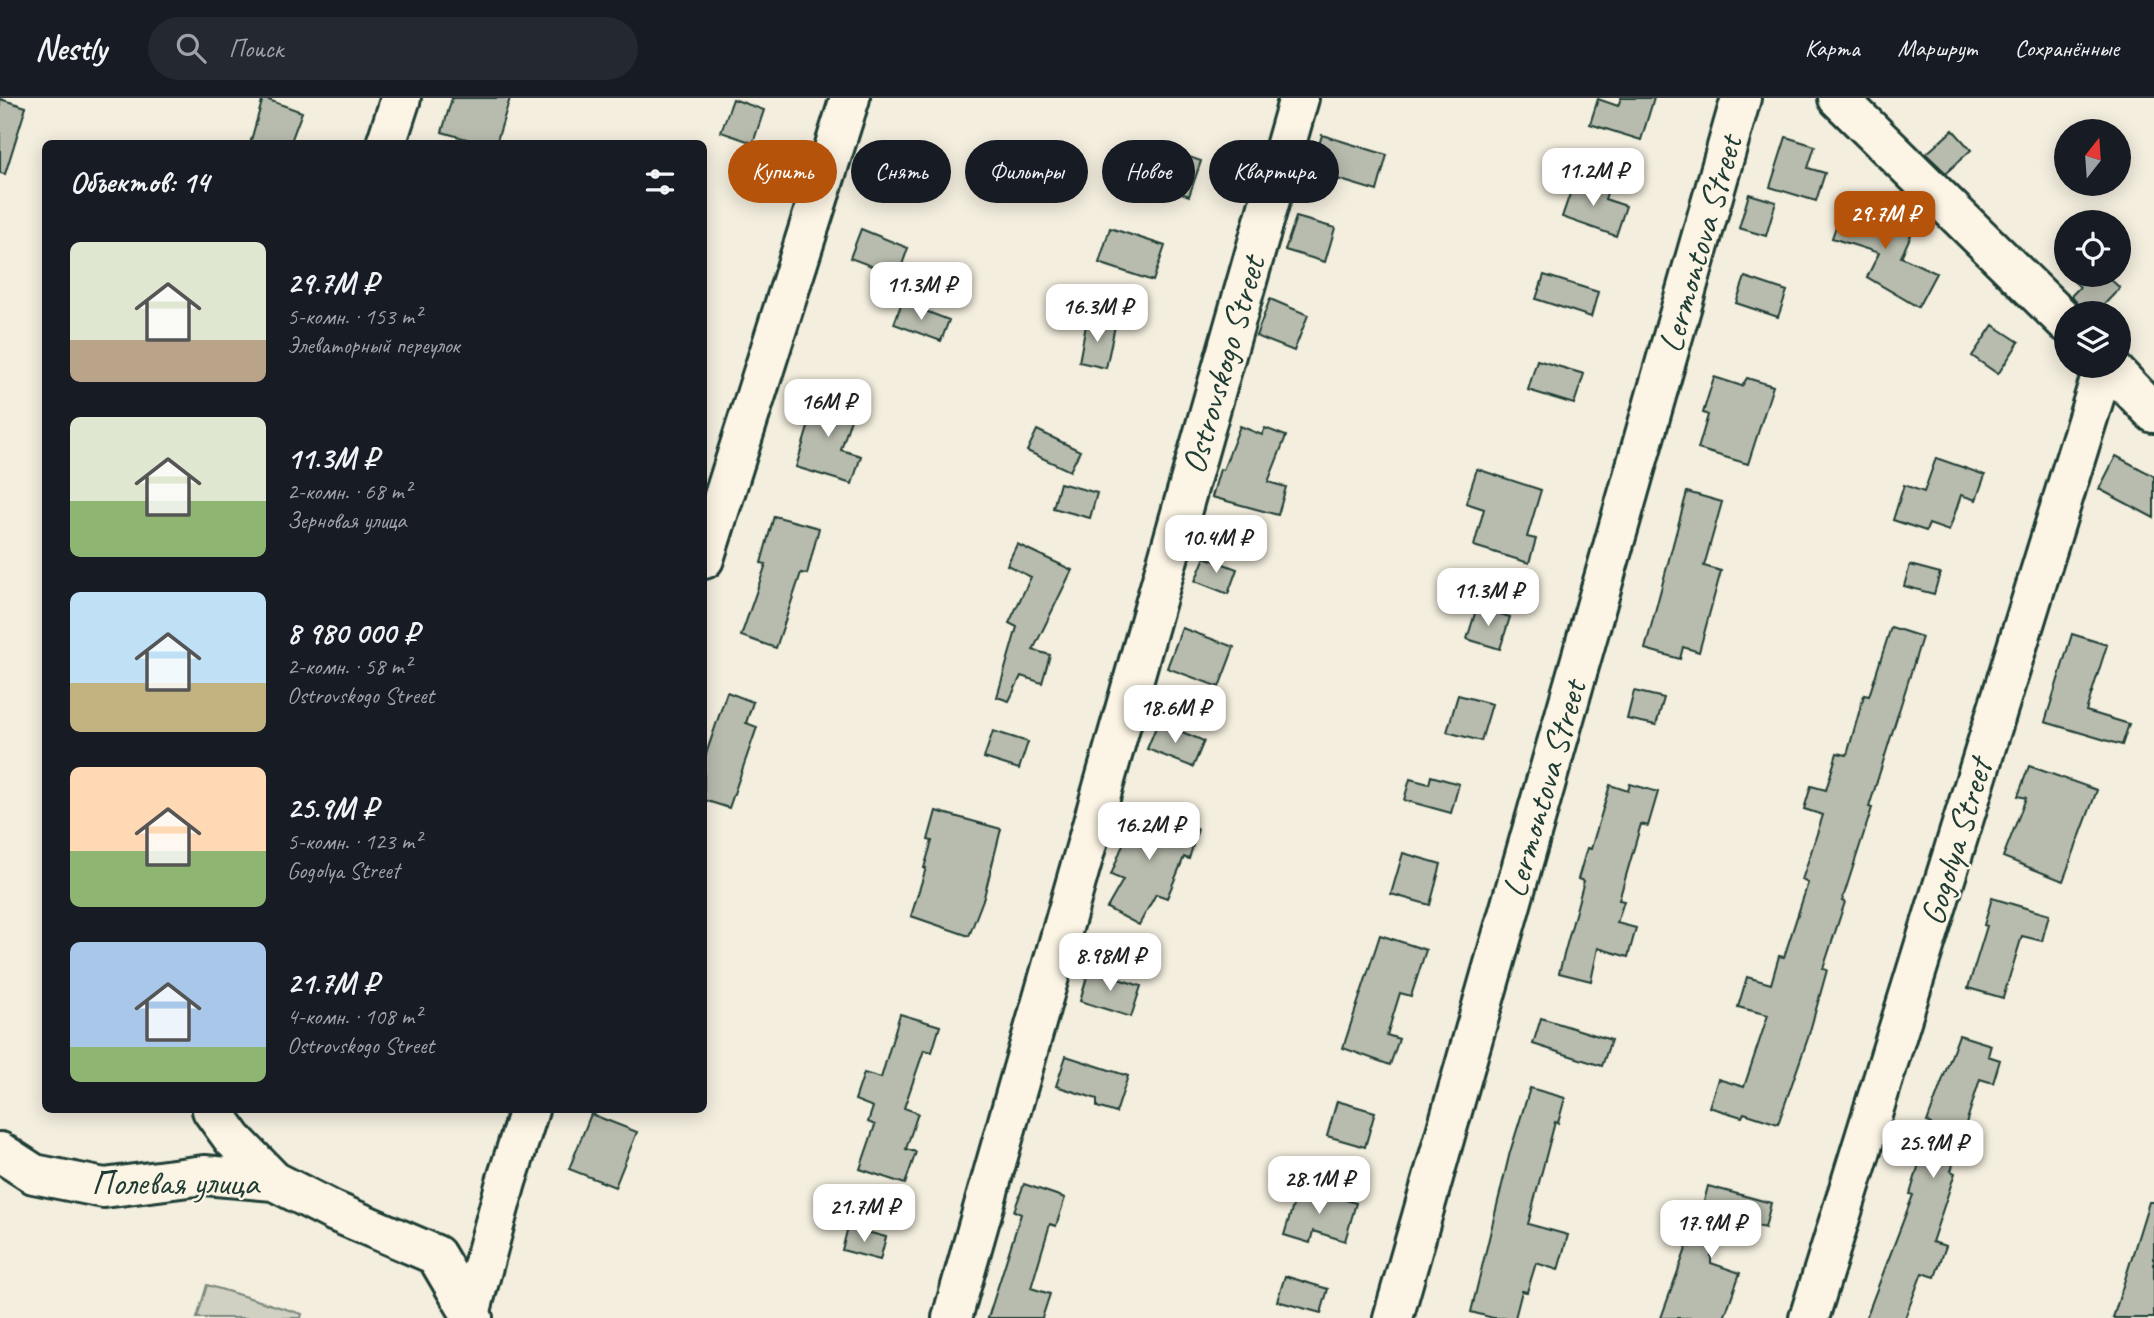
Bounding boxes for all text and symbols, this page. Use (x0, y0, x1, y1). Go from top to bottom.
search box (148, 17, 638, 80)
text: Nestly (35, 27, 106, 69)
icon: search (172, 29, 210, 67)
text: Поиск (228, 32, 283, 65)
text: Карта (1805, 33, 1860, 63)
text: Маршрут (1898, 33, 1977, 63)
text: Сохранённые (2015, 33, 2119, 63)
north arrow (2054, 119, 2132, 196)
map controls (2054, 119, 2131, 378)
street label: Lermontova Street (1648, 127, 1753, 357)
chip: Купить (728, 140, 837, 203)
chip: Снять (851, 140, 951, 203)
chip: Фильтры (965, 140, 1088, 203)
chip: Новое (1102, 140, 1195, 203)
chip: Квартира (1209, 140, 1339, 203)
pin: 11.2M ₽ (1528, 148, 1658, 208)
text: 11.2M ₽ (1558, 156, 1628, 185)
text: Объектов: 14 (70, 163, 209, 201)
icon: filters (641, 163, 679, 201)
pin: 29.7M ₽ (1820, 192, 1950, 251)
text: 29.7M ₽ (1850, 199, 1920, 228)
button: locate (2054, 210, 2131, 287)
street label: Ostrovskogo Street (1171, 248, 1276, 479)
pin: 11.3M ₽ (856, 262, 986, 322)
text: 29.7M ₽ (287, 264, 378, 302)
icon: home (126, 270, 210, 354)
text: 11.3M ₽ (886, 270, 956, 299)
pin: 16.3M ₽ (1032, 285, 1162, 344)
text: 16.3M ₽ (1062, 292, 1132, 321)
button: layers (2054, 301, 2131, 378)
text: 5-комн. · 153 m² (287, 302, 421, 331)
text: Элеваторный переулок (287, 331, 460, 360)
pin: 16M ₽ (779, 380, 877, 439)
text: 16M ₽ (800, 387, 856, 416)
text: 11.3M ₽ (287, 439, 378, 477)
icon: home (126, 445, 210, 529)
text: 2-комн. · 68 m² (287, 477, 411, 506)
text: Зерновая улица (287, 506, 406, 535)
pin: 10.4M ₽ (1151, 516, 1281, 575)
text: 10.4M ₽ (1181, 523, 1251, 552)
pin: 11.3M ₽ (1423, 568, 1553, 628)
text: 11.3M ₽ (1453, 576, 1523, 605)
text: 8 980 000 ₽ (287, 614, 418, 652)
icon: home (126, 620, 210, 704)
text: 2-комн. · 58 m² (287, 652, 411, 681)
street label: Lermontova Street (1492, 672, 1597, 902)
text: Ostrovskogo Street (287, 681, 434, 710)
pin: 18.6M ₽ (1110, 686, 1240, 745)
text: 18.6M ₽ (1140, 693, 1210, 722)
street label: Gogolya Street (1909, 749, 2004, 930)
text: 25.9M ₽ (287, 789, 377, 827)
icon: home (126, 795, 210, 879)
pin: 16.2M ₽ (1084, 802, 1214, 862)
text: 16.2M ₽ (1114, 810, 1184, 839)
text: 5-комн. · 123 m² (287, 827, 421, 856)
text: Gogolya Street (287, 856, 399, 885)
pin: 8.98M ₽ (1045, 934, 1175, 993)
text: 8.98M ₽ (1075, 941, 1145, 970)
text: 21.7M ₽ (287, 964, 378, 1002)
icon: home (126, 970, 210, 1054)
text: 4-комн. · 108 m² (287, 1002, 421, 1031)
text: Ostrovskogo Street (287, 1031, 434, 1060)
pin: 25.9M ₽ (1868, 1121, 1998, 1180)
text: 25.9M ₽ (1898, 1128, 1968, 1157)
pin: 28.1M ₽ (1254, 1156, 1384, 1216)
street label: Полевая улица (91, 1160, 262, 1205)
text: 28.1M ₽ (1284, 1164, 1354, 1193)
pin: 21.7M ₽ (799, 1184, 929, 1244)
text: 21.7M ₽ (829, 1192, 899, 1221)
pin: 17.9M ₽ (1646, 1200, 1776, 1260)
text: 17.9M ₽ (1676, 1208, 1746, 1237)

